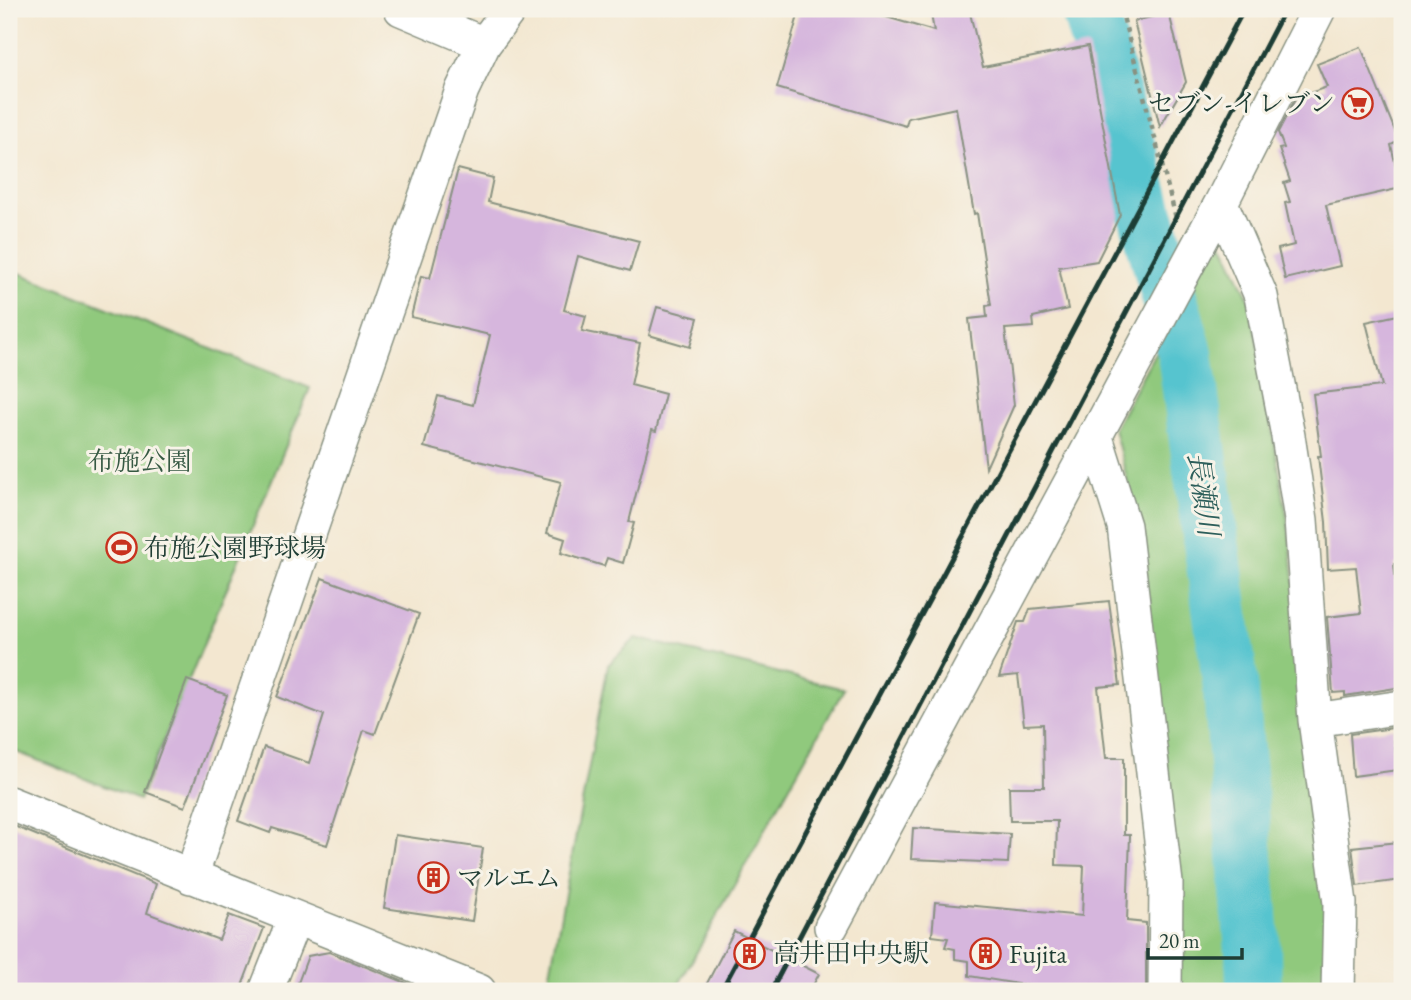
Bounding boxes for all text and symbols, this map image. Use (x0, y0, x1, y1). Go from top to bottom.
place label: セブン-イレブン (1148, 86, 1335, 120)
supermarket icon: セブン-イレブン (1341, 86, 1375, 120)
park label: 布施公園 (88, 444, 192, 478)
water label: 長瀬川 (1180, 450, 1228, 541)
sports icon: 布施公園野球場 (104, 531, 138, 565)
place label: 布施公園野球場 (144, 531, 326, 565)
building icon: マルエム (417, 861, 451, 895)
place label: マルエム (457, 861, 561, 895)
scale bar (1148, 916, 1243, 960)
text: 20 m (1159, 927, 1200, 954)
building icon: 高井田中央駅 (733, 936, 767, 970)
place label: 高井田中央駅 (773, 936, 929, 970)
building icon: Fujita (969, 937, 1003, 971)
place label: Fujita (1009, 937, 1067, 971)

